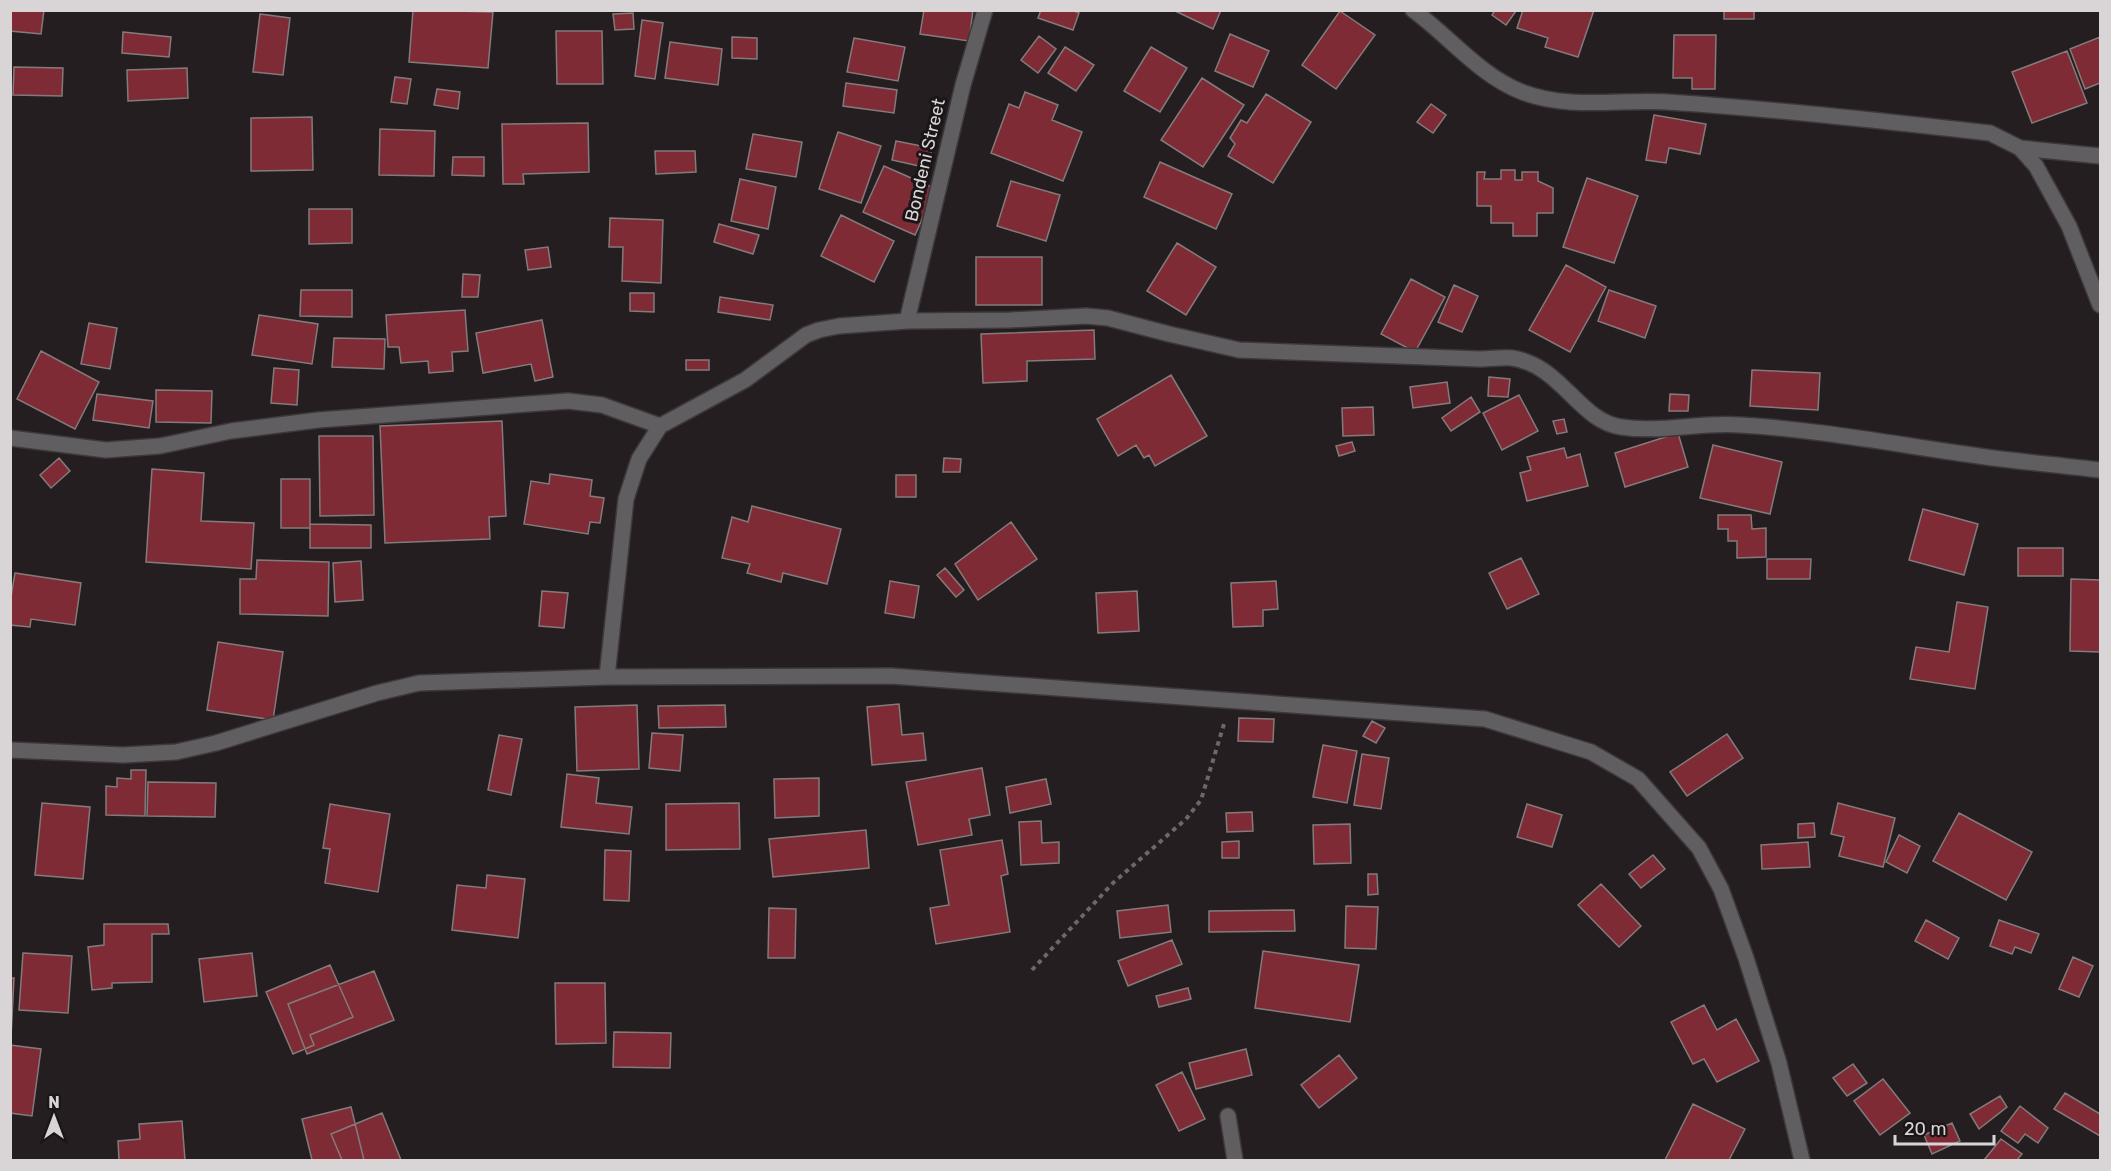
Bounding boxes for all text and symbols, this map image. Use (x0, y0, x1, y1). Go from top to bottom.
street label: Bondeni Street (900, 96, 950, 224)
north arrow (24, 1087, 84, 1147)
text: N (48, 1093, 60, 1112)
scale bar (1895, 1108, 1994, 1146)
text: 20 m (1904, 1118, 1946, 1140)

